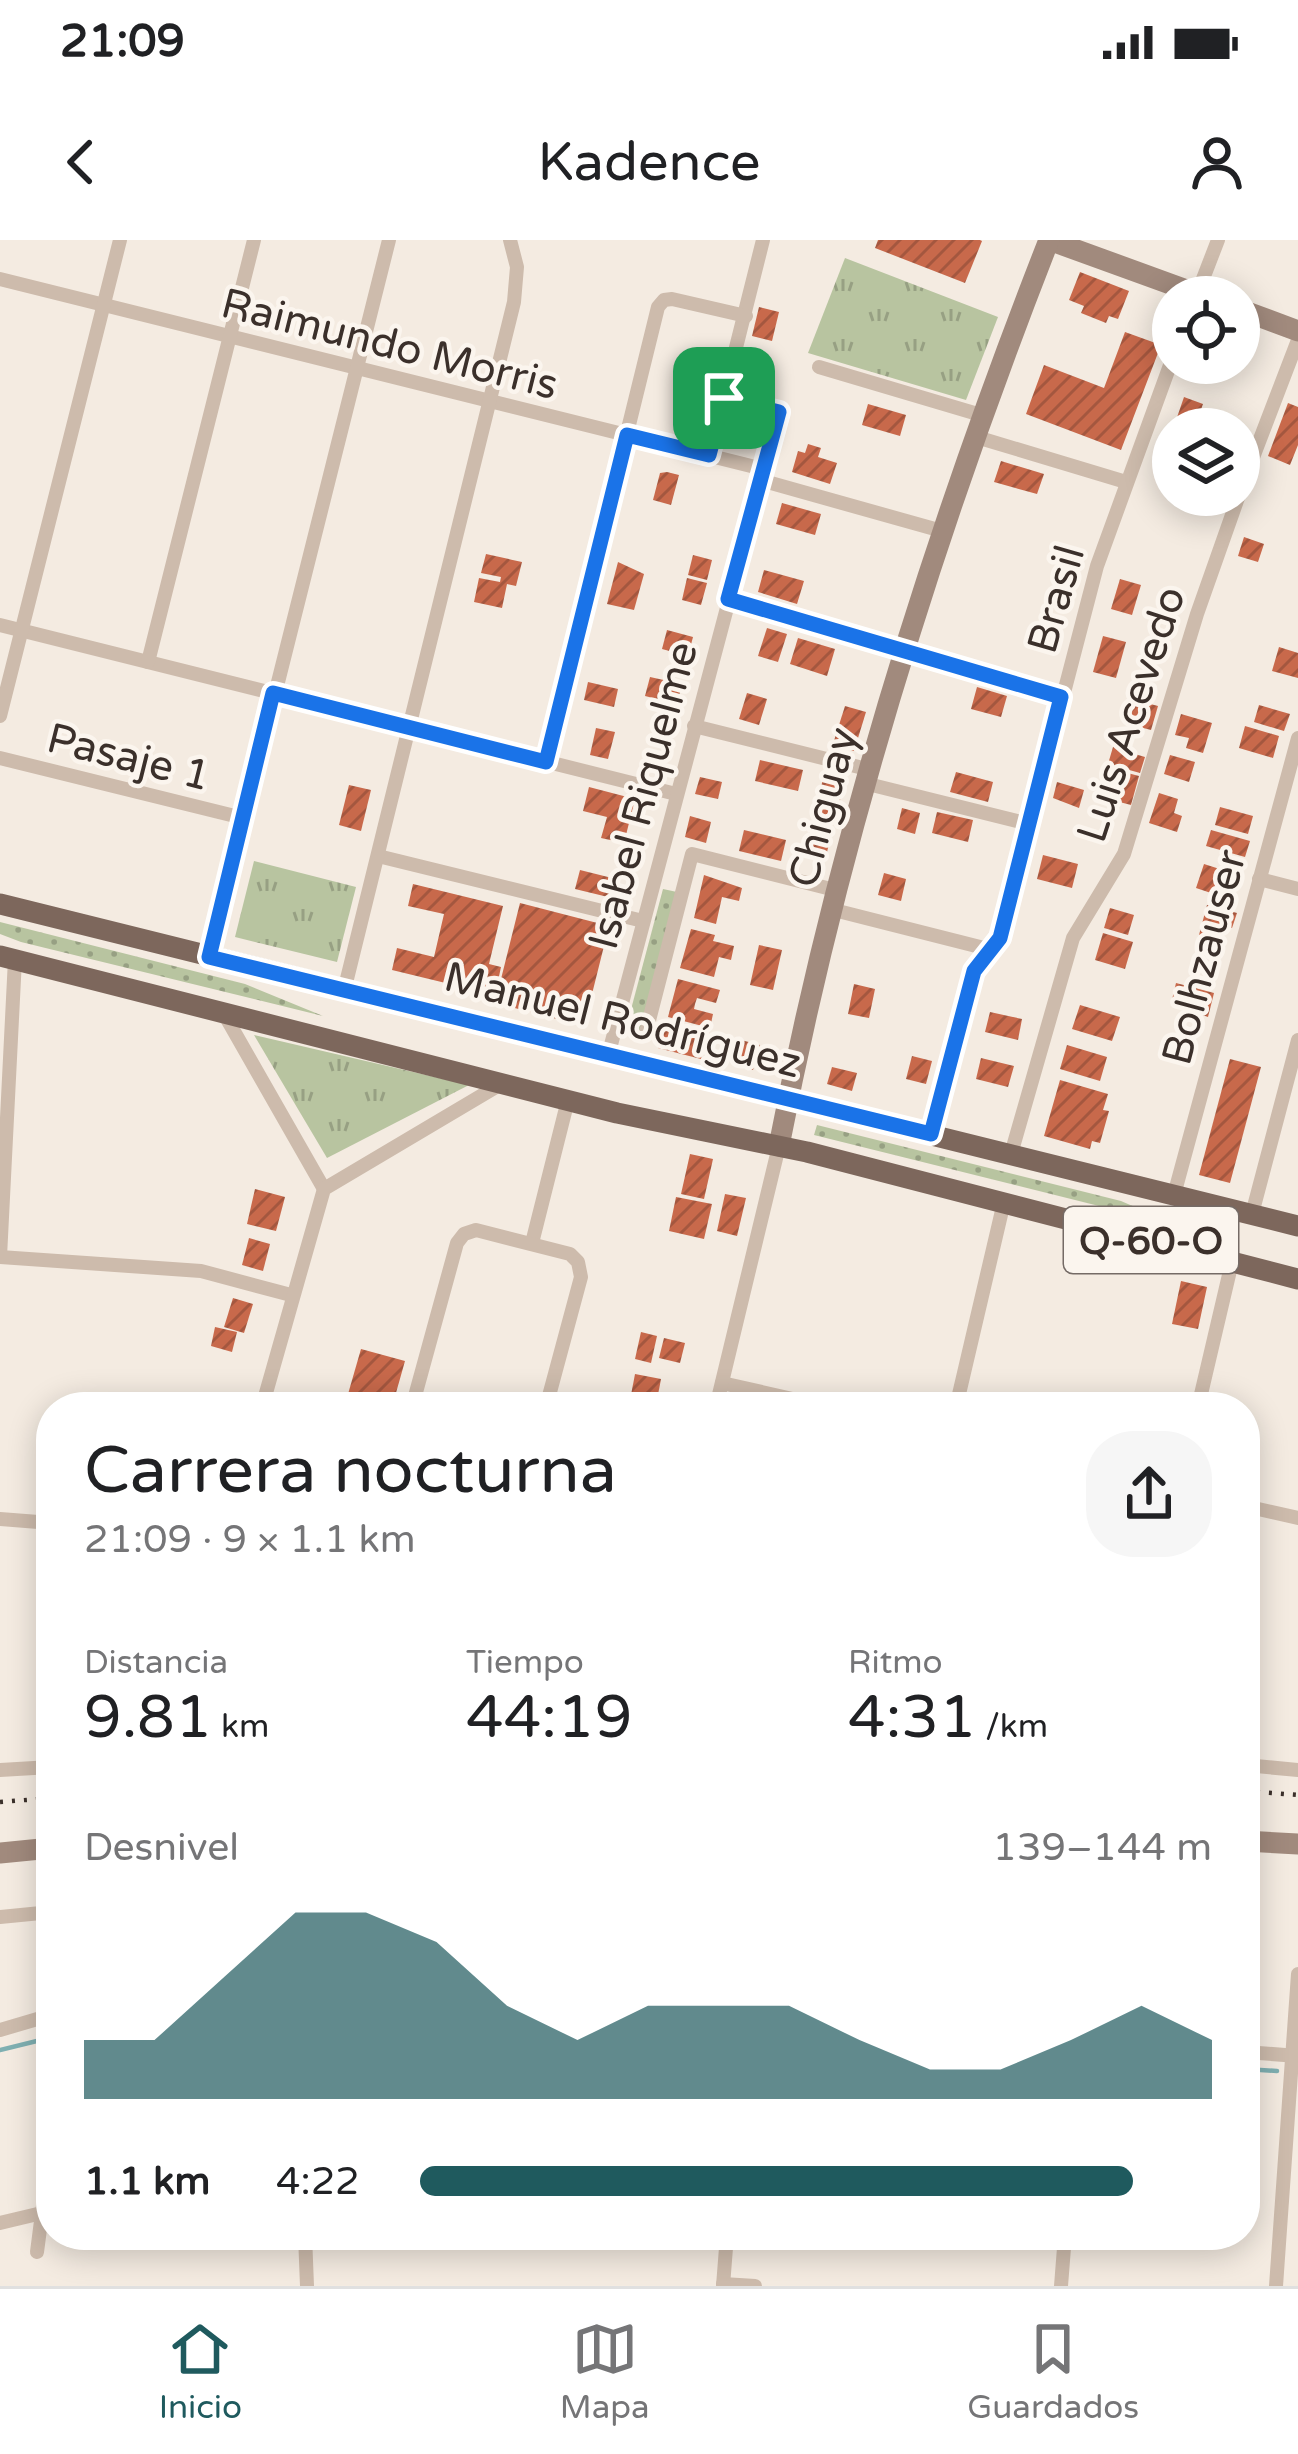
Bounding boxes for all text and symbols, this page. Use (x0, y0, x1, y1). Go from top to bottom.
text: 21:09 (60, 15, 185, 69)
icon: back (48, 129, 114, 195)
icon: person (1184, 129, 1250, 195)
text: Kadence (537, 130, 761, 195)
map controls (1152, 276, 1260, 516)
button: locate (1152, 276, 1260, 384)
street label: Raimundo Morris (216, 278, 563, 411)
pin (673, 347, 775, 449)
icon: arrive (691, 365, 757, 431)
button: layers (1152, 408, 1260, 516)
street label: Brasil (1017, 540, 1096, 659)
street label: Luis Acevedo (1066, 580, 1197, 849)
street label: Isabel Riquelme (578, 636, 709, 955)
street label: Pasaje 1 (42, 713, 215, 802)
street label: Chiguay (778, 722, 869, 893)
street label: Bolhzauser (1151, 844, 1258, 1070)
street label: Manuel Rodríguez (439, 951, 806, 1089)
road number: Q-60-O (1064, 1207, 1238, 1273)
text: Carrera nocturna (84, 1431, 617, 1511)
button: share (1086, 1431, 1212, 1557)
text: 21:09 · 9 × 1.1 km (84, 1516, 416, 1563)
text: Distancia (84, 1643, 228, 1682)
text: Tiempo (466, 1643, 584, 1682)
text: Ritmo (848, 1643, 943, 1682)
text: 9.81 (84, 1682, 212, 1754)
text: 44:19 (466, 1682, 632, 1754)
text: 4:31 (848, 1682, 977, 1754)
text: km (212, 1707, 269, 1746)
text: /km (977, 1707, 1048, 1746)
text: Desnivel (84, 1824, 239, 1871)
text: 139–144 m (992, 1824, 1212, 1871)
text: 1.1 km (84, 2158, 210, 2205)
text: 4:22 (276, 2158, 360, 2205)
tab: Inicio (159, 2316, 242, 2427)
tab: Mapa (560, 2316, 650, 2427)
tab: Guardados (967, 2316, 1139, 2427)

